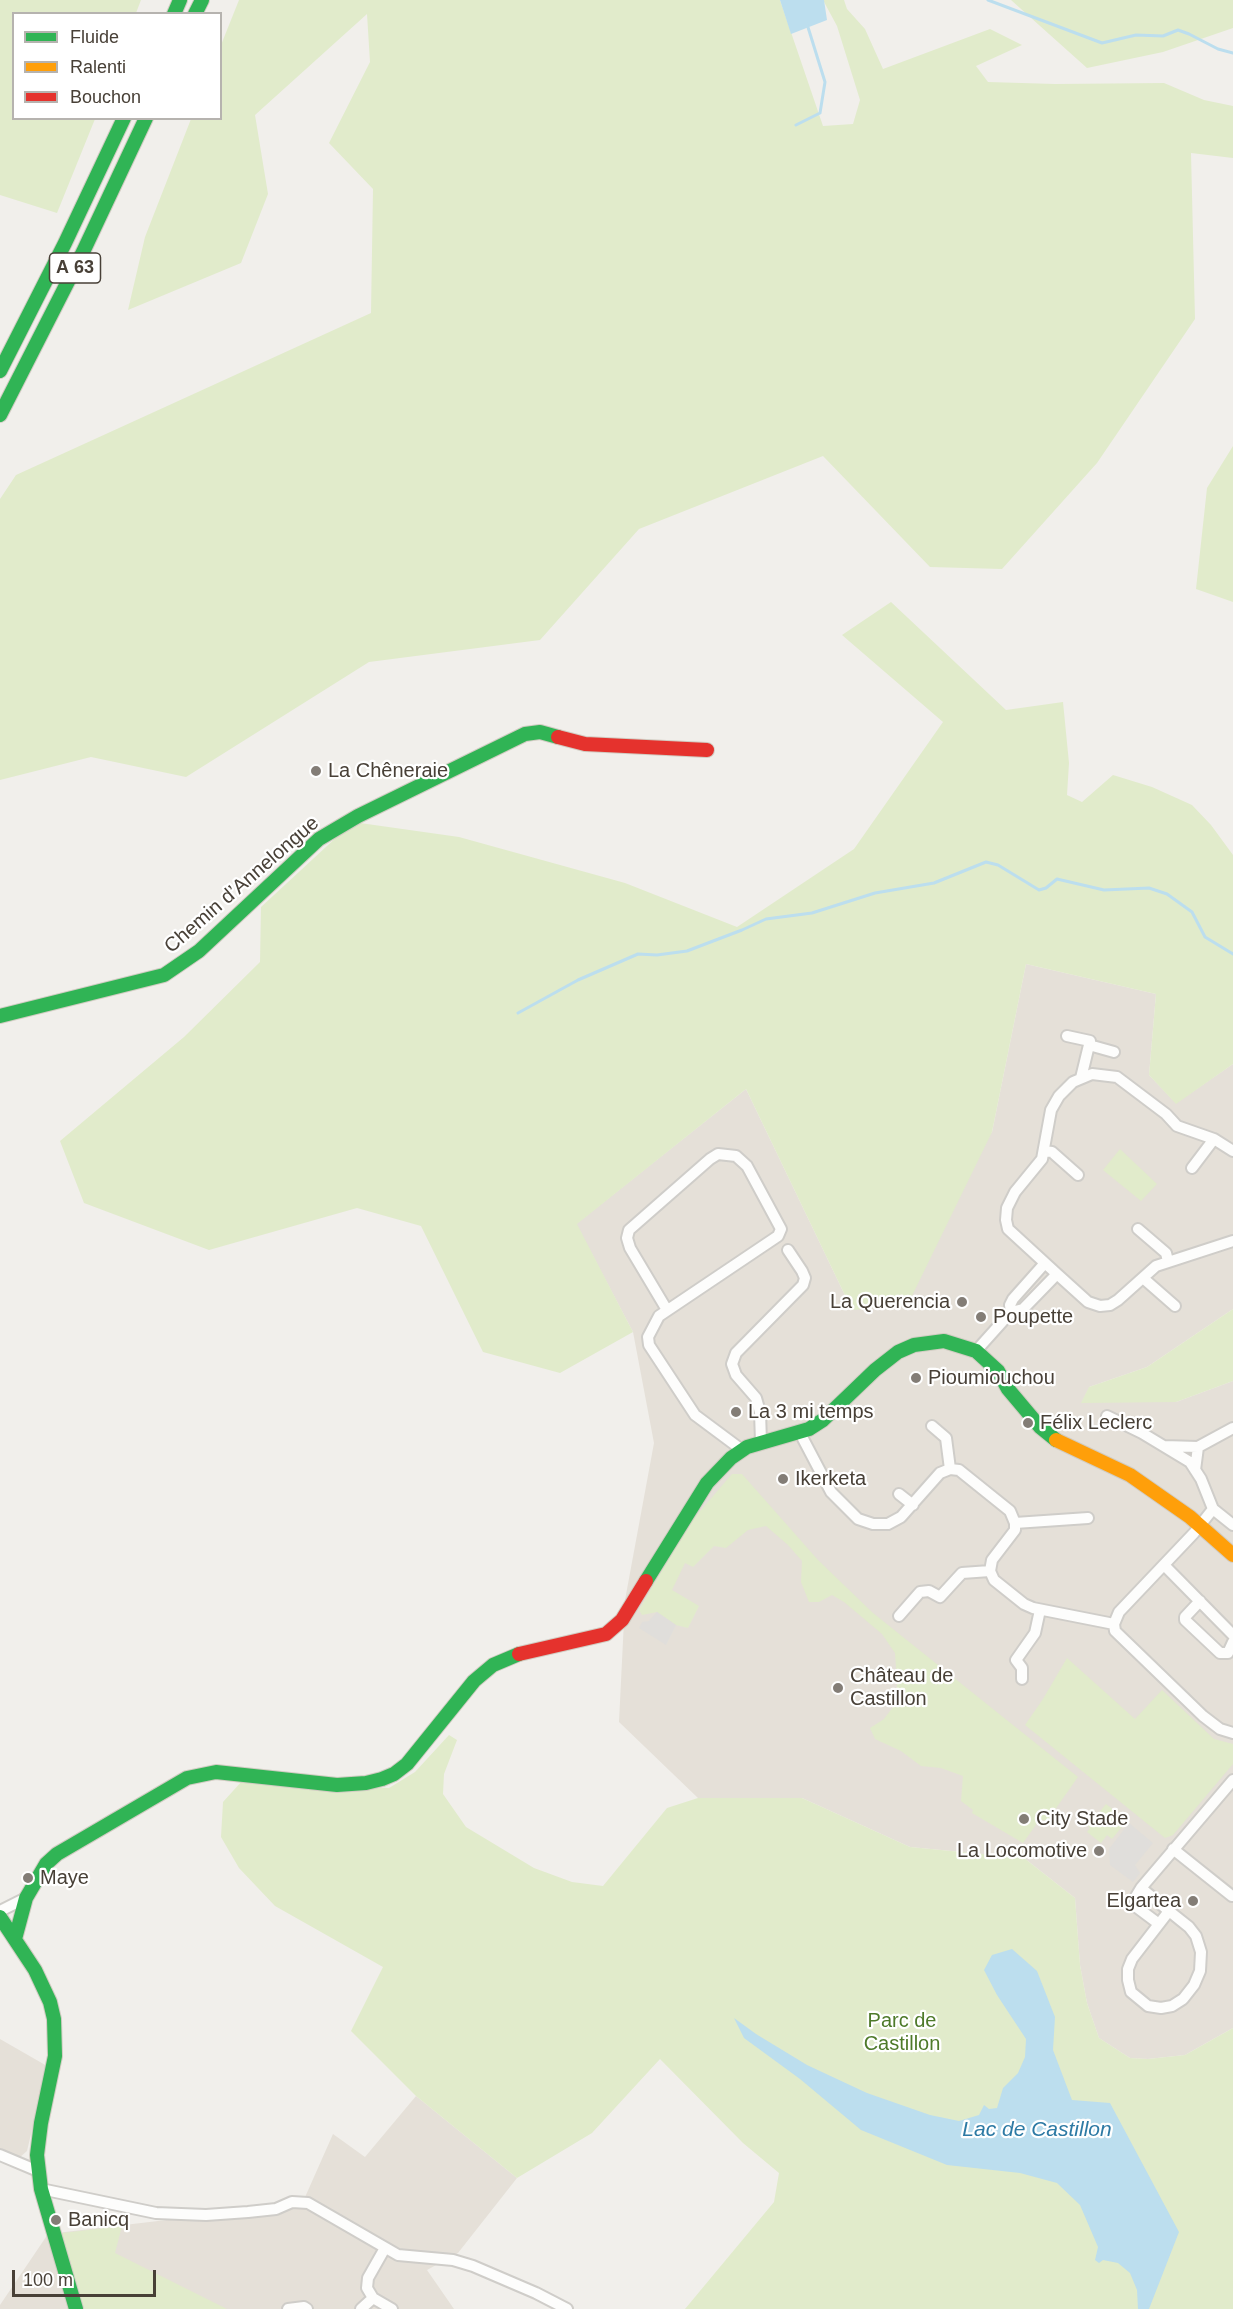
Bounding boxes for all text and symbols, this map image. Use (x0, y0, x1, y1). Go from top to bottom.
legend (12, 12, 222, 120)
text: Fluide (70, 27, 119, 47)
text: Ralenti (70, 57, 126, 77)
text: Bouchon (70, 87, 141, 107)
road number: A 63 (50, 253, 100, 283)
place label: La Chêneraie (328, 759, 448, 783)
marker: La Chêneraie (309, 764, 323, 778)
street label: Chemin d’Annelongue (160, 811, 324, 959)
place label: La Querencia (830, 1290, 950, 1314)
marker: La Querencia (955, 1295, 969, 1309)
place label: Poupette (993, 1305, 1073, 1329)
marker: Poupette (974, 1310, 988, 1324)
place label: Pioumiouchou (928, 1366, 1055, 1390)
marker: Pioumiouchou (909, 1371, 923, 1385)
place label: La 3 mi temps (748, 1400, 874, 1424)
marker: La 3 mi temps (729, 1405, 743, 1419)
place label: Félix Leclerc (1040, 1411, 1152, 1435)
marker: Félix Leclerc (1021, 1416, 1035, 1430)
place label: Ikerketa (795, 1467, 866, 1491)
marker: Ikerketa (776, 1472, 790, 1486)
place label: Château de Castillon (850, 1664, 953, 1711)
marker: Château de Castillon (831, 1681, 845, 1695)
place label: City Stade (1036, 1807, 1128, 1831)
marker: City Stade (1017, 1812, 1031, 1826)
place label: La Locomotive (957, 1839, 1087, 1863)
marker: La Locomotive (1092, 1844, 1106, 1858)
place label: Maye (40, 1866, 89, 1890)
marker: Maye (21, 1871, 35, 1885)
place label: Elgartea (1107, 1889, 1181, 1913)
marker: Elgartea (1186, 1894, 1200, 1908)
park label: Parc de Castillon (864, 2009, 940, 2056)
water label: Lac de Castillon (962, 2117, 1112, 2143)
place label: Banicq (68, 2208, 129, 2232)
marker: Banicq (49, 2213, 63, 2227)
scale bar (15, 2258, 159, 2296)
text: 100 m (23, 2270, 73, 2290)

